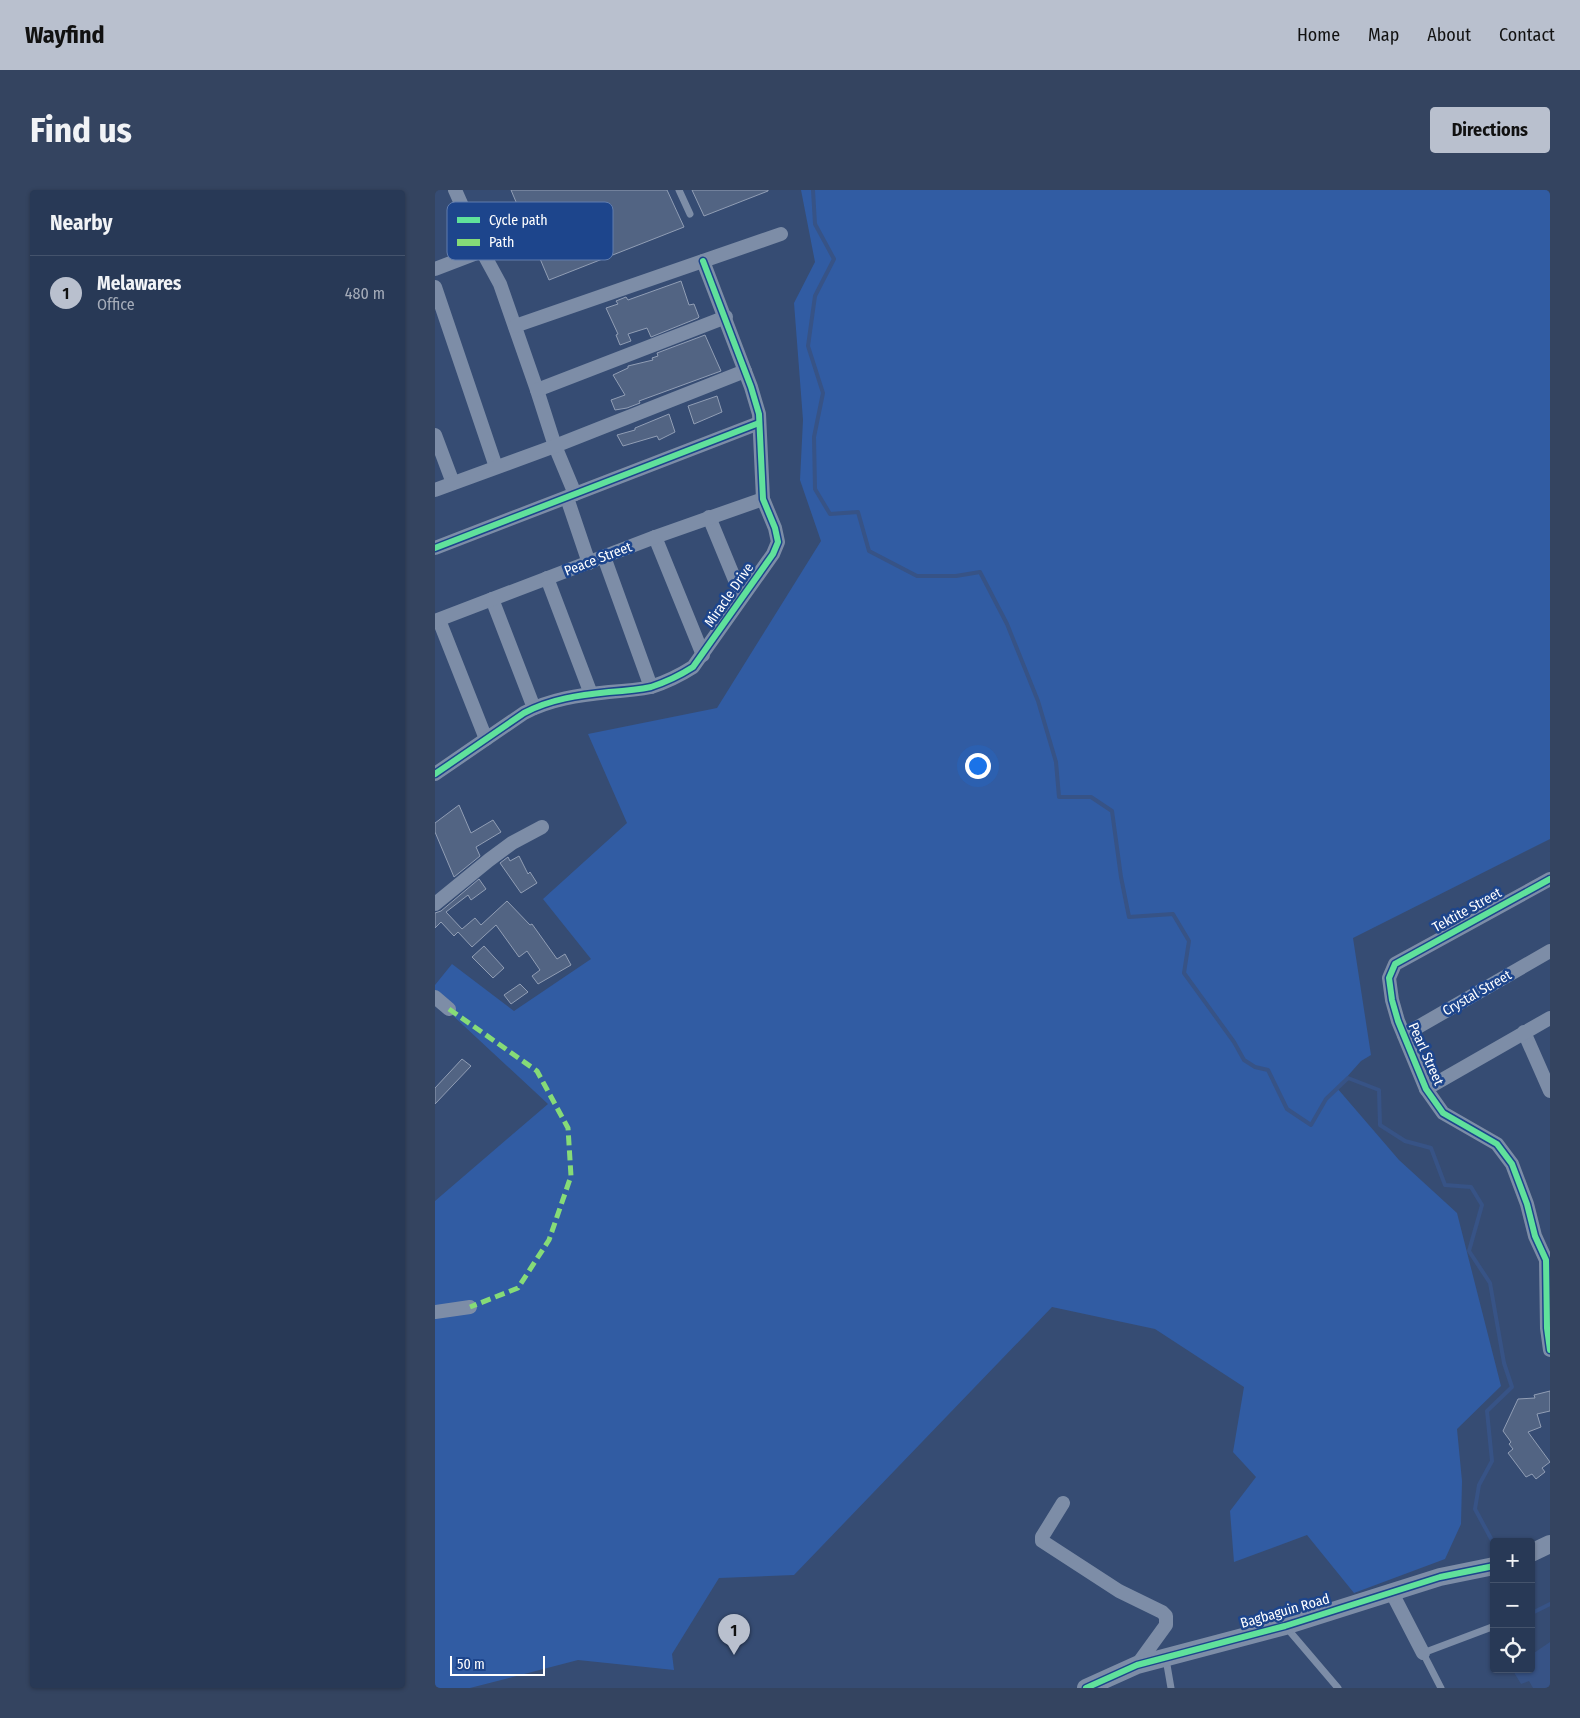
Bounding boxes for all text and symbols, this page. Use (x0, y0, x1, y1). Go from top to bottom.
text: Wayfind (25, 21, 105, 49)
text: Home (1297, 24, 1340, 46)
text: Map (1368, 24, 1399, 46)
text: About (1427, 24, 1471, 46)
text: Contact (1499, 24, 1555, 46)
button: Directions (1430, 107, 1550, 153)
text: Find us (30, 109, 132, 151)
legend (447, 202, 613, 260)
text: Nearby (50, 210, 112, 236)
text: Cycle path (489, 212, 548, 229)
text: Path (489, 234, 514, 251)
text: Melawares (97, 272, 181, 295)
text: 1 (63, 284, 69, 303)
text: 480 m (345, 284, 385, 303)
text: Office (97, 295, 135, 314)
street label: Peace Street (562, 538, 635, 580)
street label: Miracle Drive (701, 560, 757, 630)
your location (965, 753, 991, 779)
street label: Tektite Street (1430, 884, 1505, 936)
street label: Crystal Street (1440, 966, 1515, 1019)
street label: Pearl Street (1405, 1020, 1448, 1088)
map controls (1490, 1538, 1535, 1673)
button: + (1490, 1538, 1535, 1583)
button: − (1490, 1583, 1535, 1628)
street label: Bagbaguin Road (1238, 1590, 1332, 1632)
pin: 1 (718, 1614, 750, 1655)
button: locate (1490, 1628, 1535, 1673)
scale bar (450, 1653, 545, 1676)
text: 50 m (457, 1656, 485, 1673)

